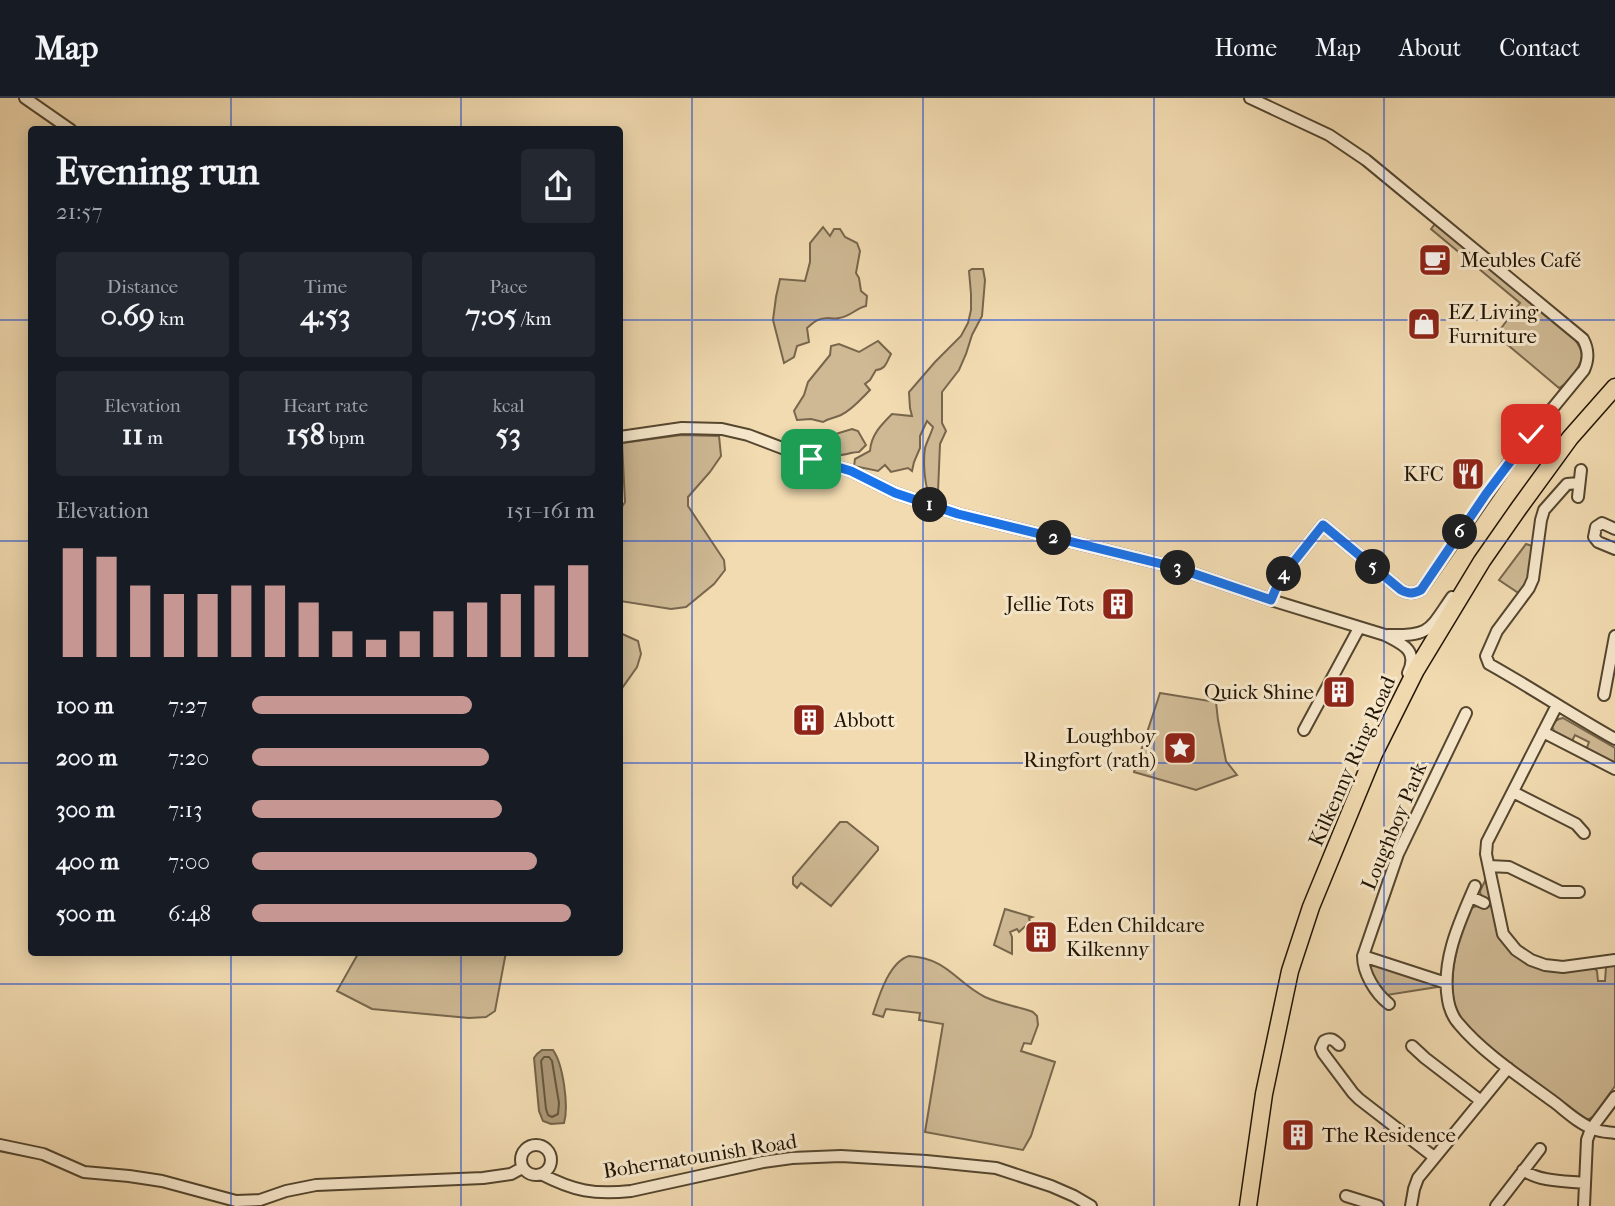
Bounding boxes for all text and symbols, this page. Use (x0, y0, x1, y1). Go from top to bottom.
text: Map (35, 29, 98, 68)
text: Home (1215, 34, 1277, 62)
text: Map (1315, 34, 1361, 62)
text: About (1399, 34, 1461, 62)
text: Contact (1499, 34, 1580, 62)
text: Evening run (56, 149, 259, 194)
button: share (521, 149, 595, 223)
text: 21:57 (56, 198, 103, 225)
cafe icon: Meubles Café (1416, 241, 1454, 279)
place label: Meubles Café (1460, 248, 1581, 272)
text: Distance (107, 276, 178, 298)
text: Time (304, 276, 347, 298)
text: Pace (490, 276, 527, 298)
text: 0.69 (101, 298, 155, 333)
text: 4:53 (300, 298, 351, 333)
text: 7:05 (466, 298, 517, 333)
place label: EZ Living Furniture (1448, 300, 1539, 348)
shop icon: EZ Living Furniture (1405, 305, 1443, 343)
text: km (155, 308, 184, 330)
text: /km (517, 308, 551, 330)
text: Elevation (104, 395, 181, 417)
text: Heart rate (283, 395, 368, 417)
text: kcal (493, 395, 524, 417)
pin (1501, 404, 1561, 464)
icon: check (1512, 415, 1550, 453)
text: 11 (122, 417, 143, 452)
text: 158 (286, 417, 325, 452)
text: 53 (496, 417, 521, 452)
text: m (143, 427, 163, 449)
text: bpm (325, 427, 365, 449)
pin (781, 429, 841, 489)
icon: arrive (792, 440, 830, 478)
restaurant icon: KFC (1449, 455, 1487, 493)
place label: KFC (1403, 462, 1444, 486)
pin: 1 (912, 488, 948, 522)
text: 1 (926, 493, 933, 515)
text: Elevation (56, 497, 149, 524)
text: 151–161 m (506, 497, 595, 524)
pin: 6 (1442, 514, 1478, 550)
pin: 2 (1036, 520, 1072, 556)
text: 6 (1454, 520, 1465, 542)
text: 2 (1049, 526, 1058, 548)
pin: 3 (1160, 550, 1196, 586)
pin: 5 (1356, 550, 1390, 584)
text: 5 (1368, 555, 1377, 577)
text: 3 (1174, 556, 1181, 578)
pin: 4 (1266, 556, 1302, 592)
text: 4 (1278, 562, 1289, 584)
building icon: Jellie Tots (1099, 585, 1137, 623)
place label: Jellie Tots (1004, 592, 1094, 616)
street label: Kilkenny Ring Road (1304, 672, 1401, 850)
building icon: Quick Shine (1320, 673, 1358, 711)
place label: Quick Shine (1204, 680, 1314, 704)
text: 100 m (56, 692, 114, 719)
text: 7:27 (168, 692, 208, 719)
building icon: Abbott (790, 701, 828, 739)
place label: Abbott (833, 708, 896, 732)
place label: Loughboy Ringfort (rath) (1023, 724, 1157, 772)
place icon: Loughboy Ringfort (rath) (1161, 729, 1199, 767)
text: 200 m (56, 744, 117, 771)
text: 7:20 (168, 744, 209, 771)
street label: Loughboy Park (1356, 758, 1432, 893)
text: 300 m (56, 796, 115, 823)
text: 7:13 (168, 796, 202, 823)
text: 400 m (56, 848, 119, 875)
text: 7:00 (168, 848, 210, 875)
text: 500 m (56, 900, 115, 927)
text: 6:48 (168, 900, 211, 927)
place label: Eden Childcare Kilkenny (1066, 913, 1205, 961)
building icon: Eden Childcare Kilkenny (1022, 918, 1060, 956)
building icon: The Residence (1279, 1116, 1317, 1154)
place label: The Residence (1322, 1123, 1456, 1147)
street label: Bohernatounish Road (601, 1129, 799, 1183)

